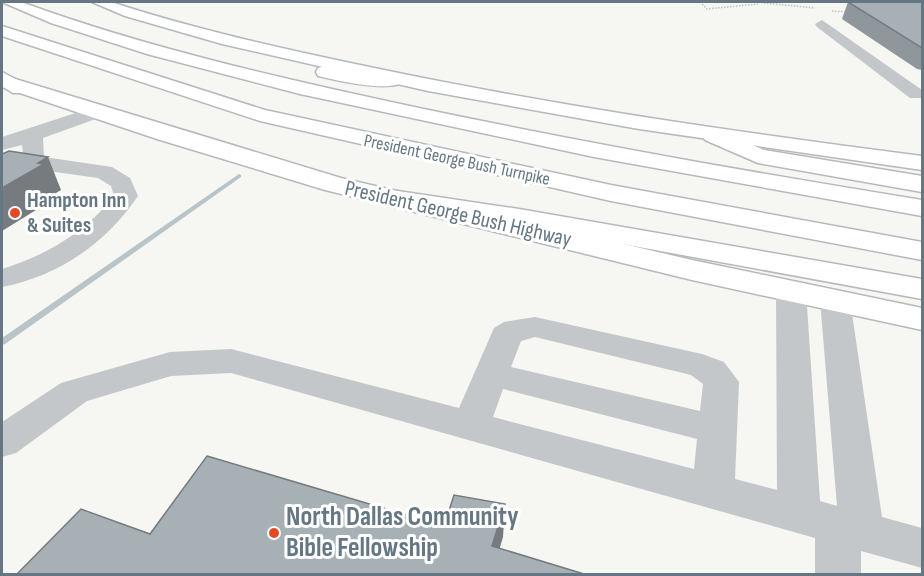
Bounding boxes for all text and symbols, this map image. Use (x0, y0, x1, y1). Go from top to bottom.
street label: President George Bush Turnpike (362, 130, 552, 190)
street label: President George Bush Highway (342, 175, 574, 253)
place label: Hampton Inn & Suites (27, 187, 126, 239)
marker: Hampton Inn & Suites (8, 206, 22, 220)
place label: North Dallas Community Bible Fellowship (286, 501, 518, 564)
marker: North Dallas Community Bible Fellowship (267, 526, 281, 540)

